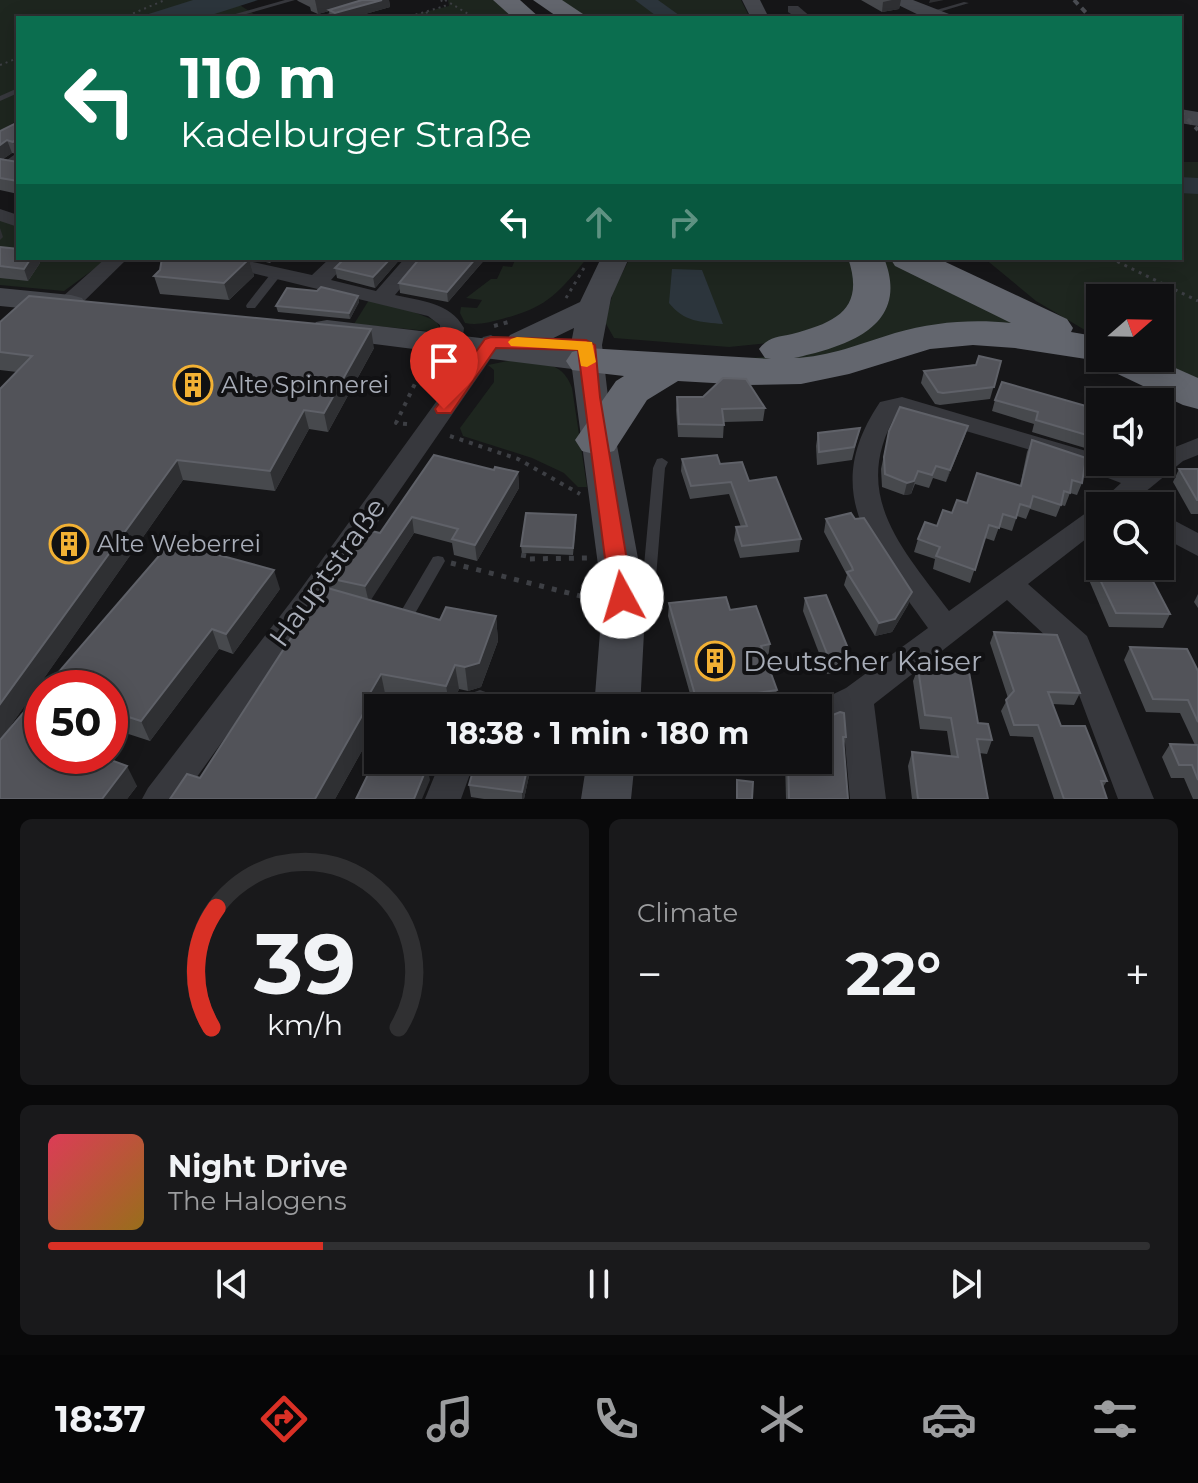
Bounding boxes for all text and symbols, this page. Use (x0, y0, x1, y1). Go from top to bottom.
text: 110 m (180, 44, 337, 112)
icon: left (48, 48, 152, 152)
text: Kadelburger Straße (180, 112, 532, 156)
icon: left (493, 200, 537, 244)
icon: ahead (577, 200, 621, 244)
icon: right (661, 200, 705, 244)
north arrow (1086, 284, 1174, 372)
map controls (1086, 284, 1174, 580)
pin (410, 327, 478, 409)
icon: arrive (422, 339, 466, 383)
building icon: Alte Spinnerei (172, 364, 214, 406)
place label: Alte Spinnerei (221, 370, 389, 399)
button: sound (1086, 388, 1174, 476)
street label: Hauptstraße (262, 491, 392, 653)
button: search (1086, 492, 1174, 580)
building icon: Alte Weberrei (48, 523, 90, 565)
place label: Alte Weberrei (97, 529, 261, 558)
position arrow (580, 555, 664, 639)
building icon: Deutscher Kaiser (694, 640, 736, 682)
place label: Deutscher Kaiser (743, 644, 982, 678)
speed limit sign: 50 (24, 670, 128, 774)
text: 18:38 · 1 min · 180 m (447, 715, 749, 752)
text: Climate (637, 897, 738, 929)
text: 39 (252, 913, 356, 1015)
text: 22° (846, 937, 941, 1010)
text: − (637, 947, 662, 1001)
text: + (1125, 947, 1150, 1001)
text: km/h (266, 1007, 343, 1042)
text: Night Drive (168, 1148, 348, 1185)
text: The Halogens (168, 1185, 347, 1217)
icon: previous (210, 1262, 254, 1306)
icon: pause (577, 1262, 621, 1306)
icon: next (944, 1262, 988, 1306)
icon: directions (256, 1391, 312, 1447)
icon: music (422, 1391, 478, 1447)
icon: phone (588, 1391, 644, 1447)
icon: climate (754, 1391, 810, 1447)
icon: car (921, 1391, 977, 1447)
icon: filters (1087, 1391, 1143, 1447)
text: 18:37 (55, 1397, 146, 1441)

